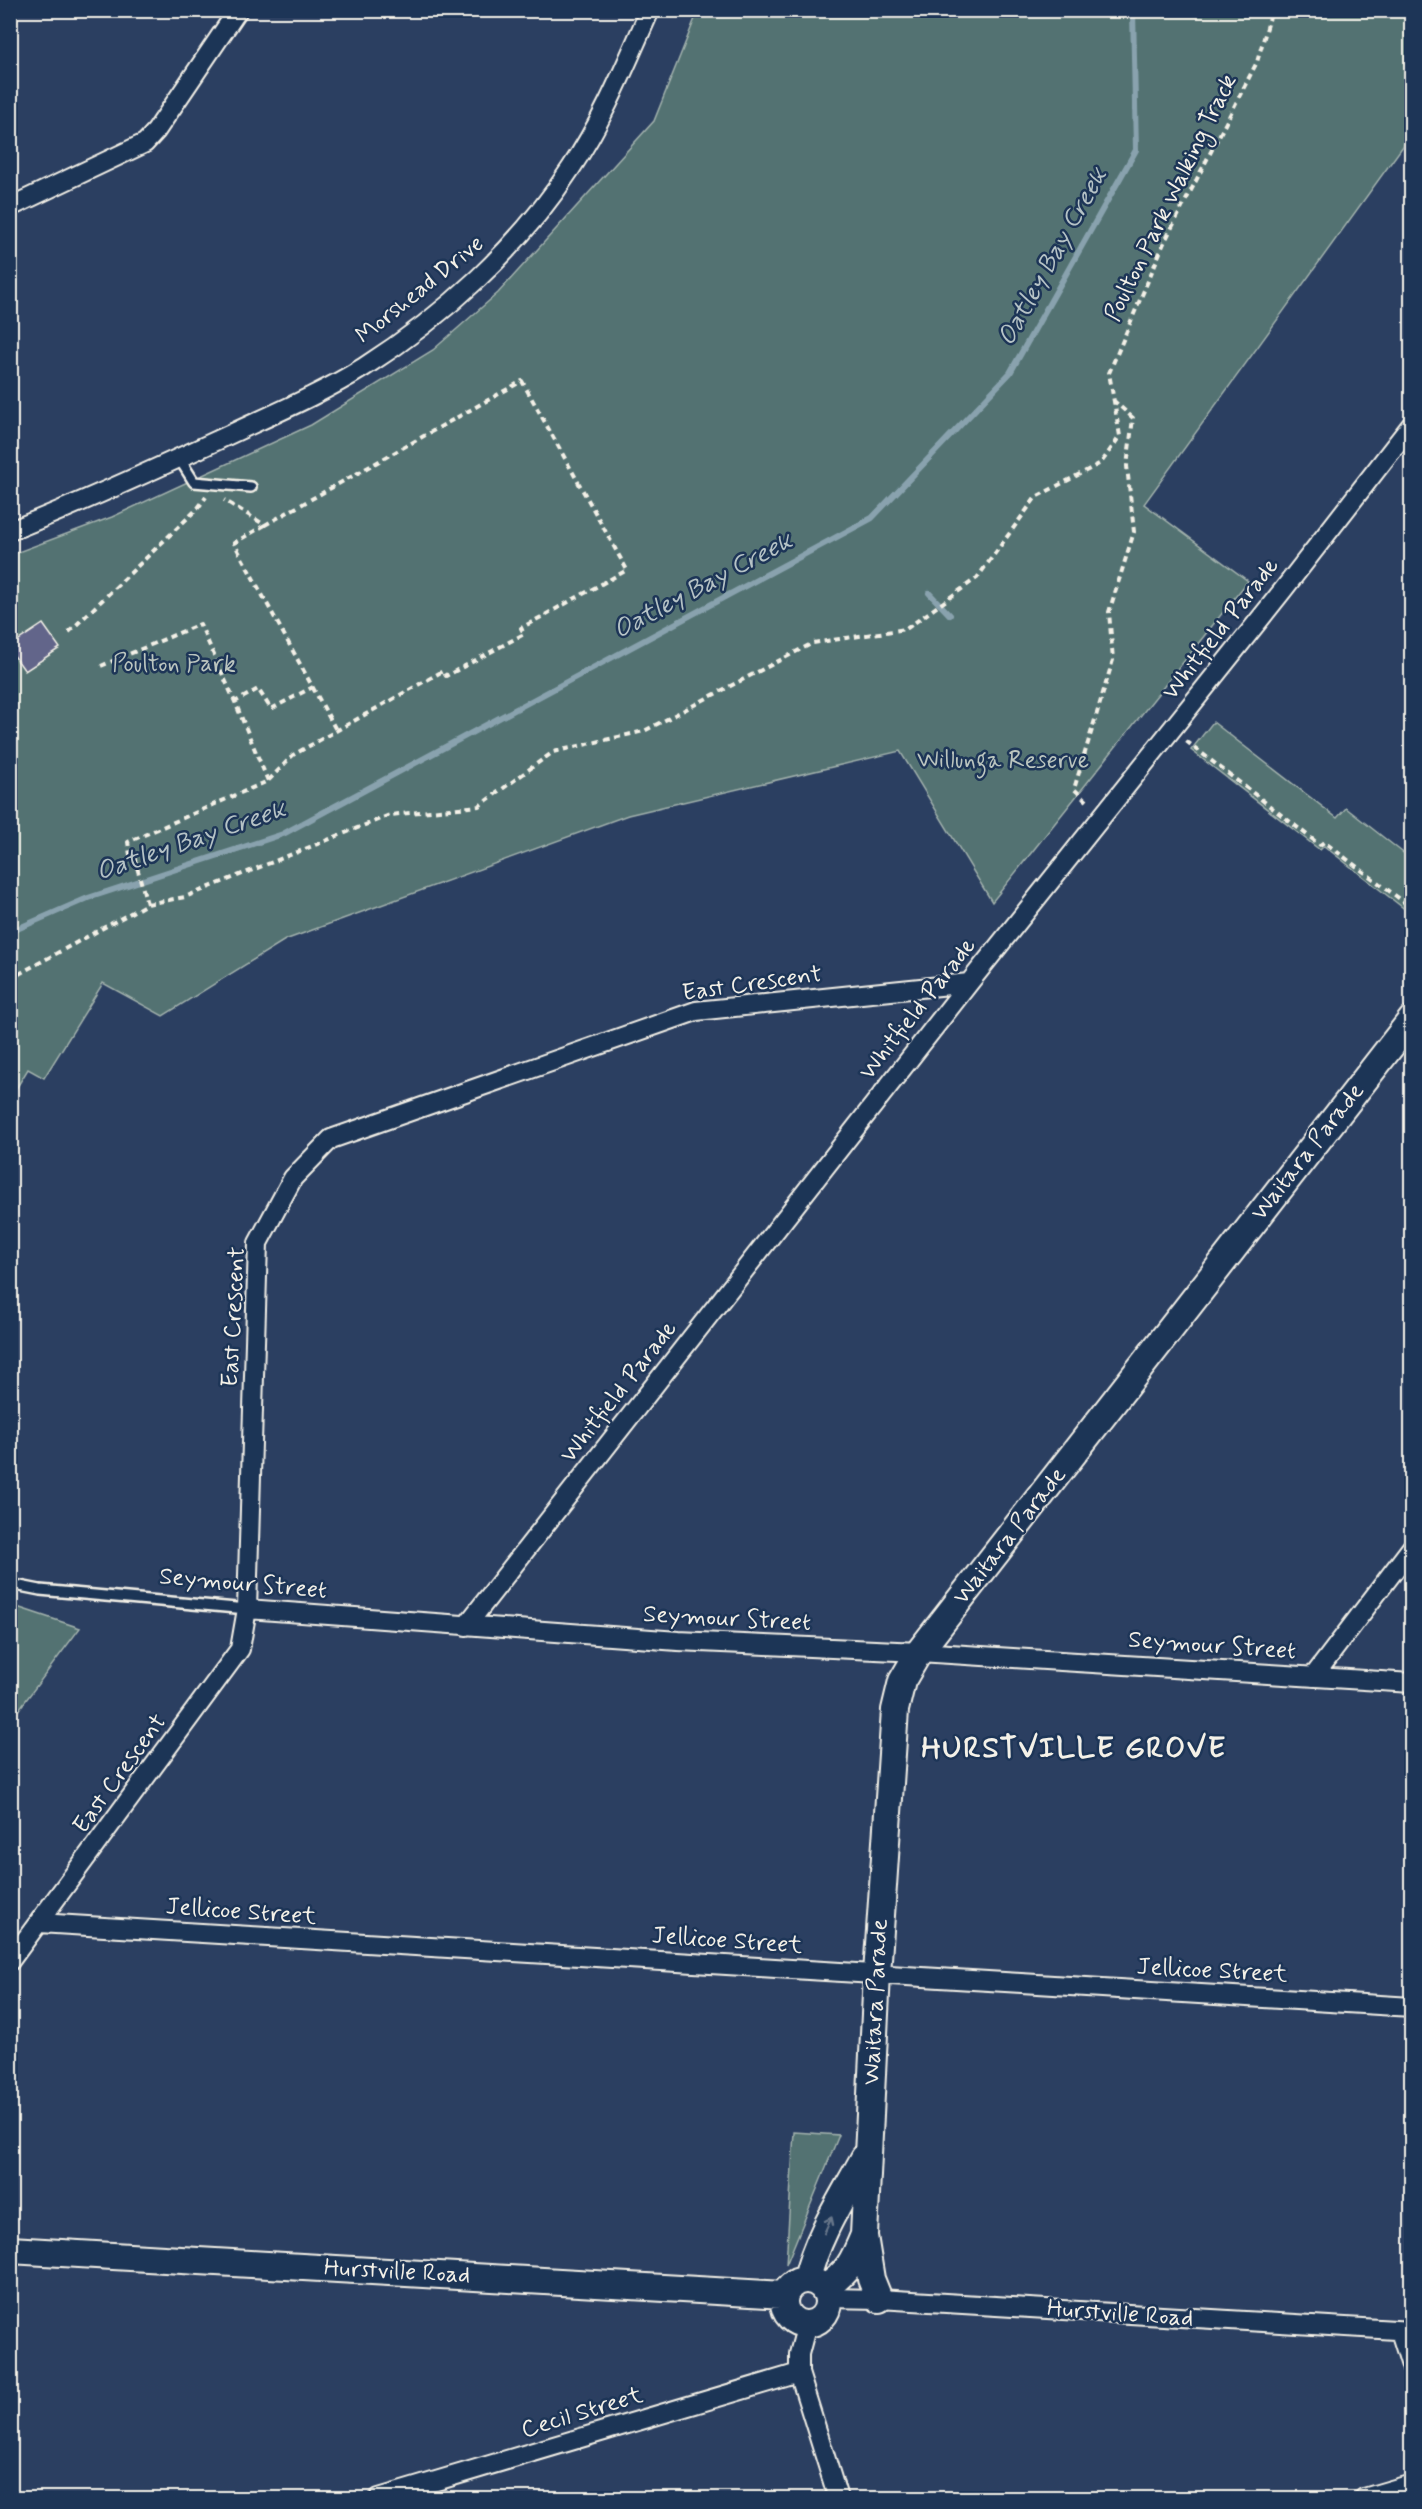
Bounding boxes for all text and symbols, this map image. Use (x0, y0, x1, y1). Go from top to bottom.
street label: Poulton Park Walking Track (1098, 69, 1246, 328)
water label: Oatley Bay Creek (990, 161, 1117, 352)
street label: Morshead Drive (349, 229, 491, 351)
water label: Oatley Bay Creek (607, 524, 800, 648)
street label: Whitfield Parade (1156, 551, 1286, 707)
park label: Poulton Park (112, 649, 236, 680)
park label: Willunga Reserve (917, 745, 1089, 779)
water label: Oatley Bay Creek (92, 792, 292, 889)
street label: Whitfield Parade (853, 931, 983, 1087)
street label: East Crescent (680, 959, 824, 1009)
street label: Waitara Parade (1244, 1077, 1372, 1227)
street label: East Crescent (215, 1246, 253, 1388)
street label: Whitfield Parade (554, 1314, 684, 1470)
street label: Waitara Parade (946, 1461, 1074, 1611)
street label: Seymour Street (158, 1561, 328, 1607)
street label: Seymour Street (642, 1599, 812, 1639)
street label: Seymour Street (1127, 1625, 1297, 1667)
street label: East Crescent (66, 1708, 174, 1840)
district label: HURSTVILLE GROVE (921, 1729, 1227, 1768)
street label: Jellicoe Street (165, 1891, 317, 1933)
street label: Waitara Parade (856, 1918, 896, 2086)
street label: Jellicoe Street (651, 1920, 803, 1962)
street label: Jellicoe Street (1136, 1952, 1288, 1990)
one-way arrow (823, 2217, 834, 2235)
street label: Hurstville Road (323, 2253, 471, 2291)
street label: Hurstville Road (1046, 2293, 1194, 2335)
street label: Cecil Street (517, 2380, 647, 2446)

